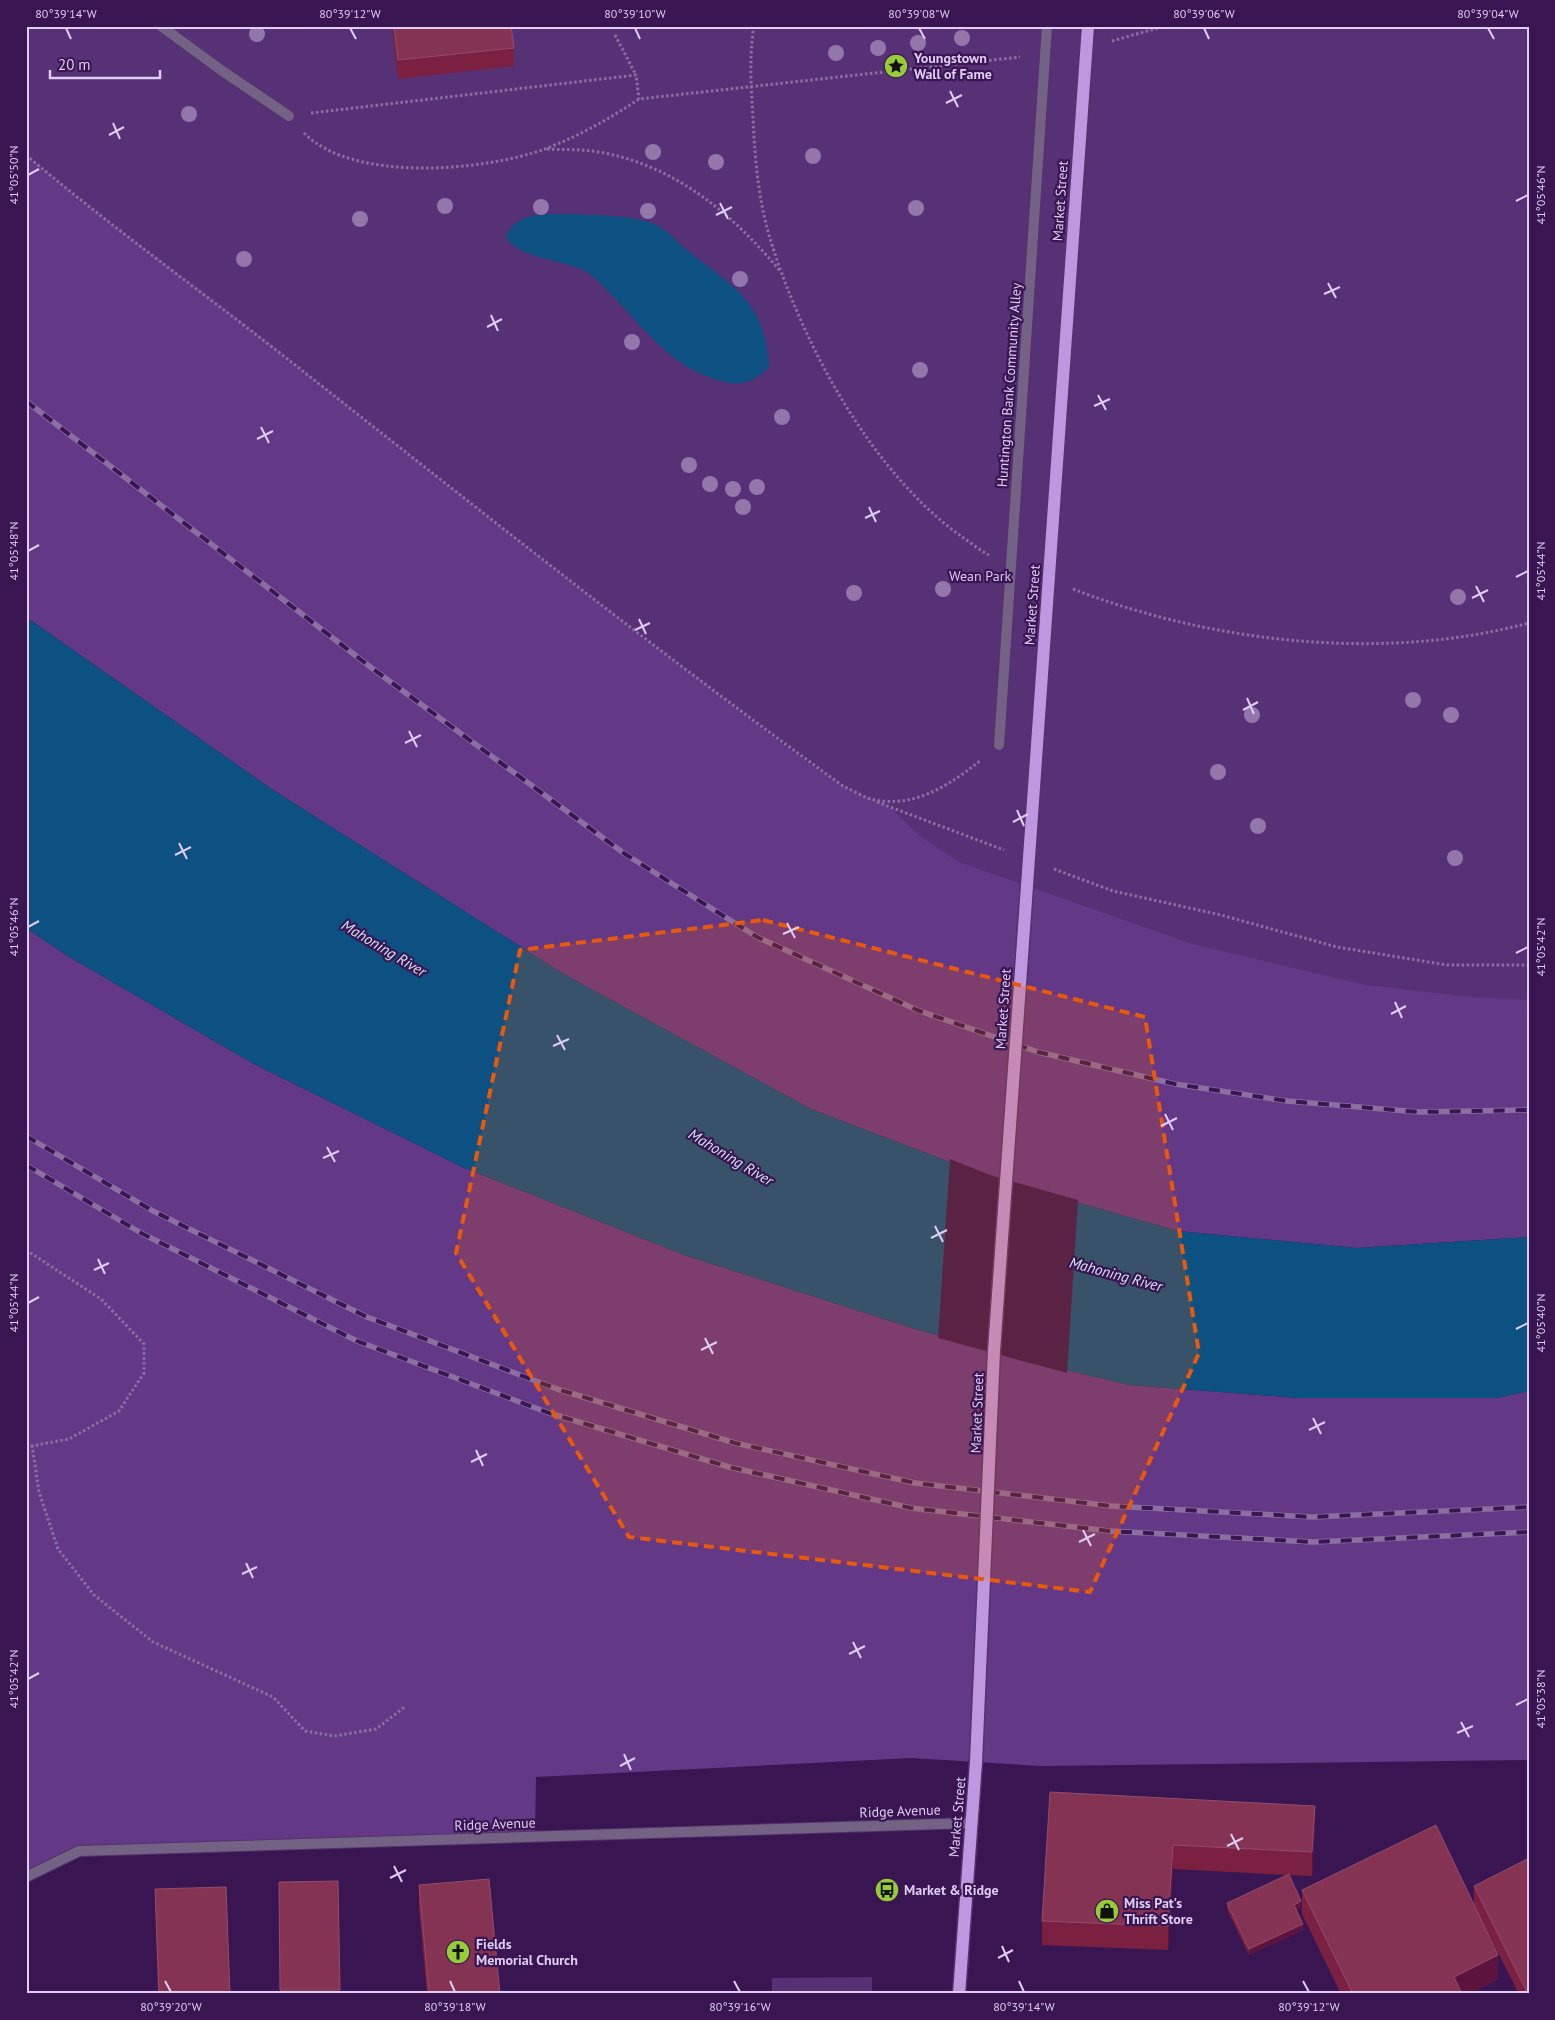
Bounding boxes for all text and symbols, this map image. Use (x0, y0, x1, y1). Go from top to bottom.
text: 80°39'14"W (35, 6, 97, 21)
text: 80°39'12"W (319, 6, 381, 21)
text: 80°39'10"W (604, 6, 666, 21)
text: 80°39'08"W (888, 6, 950, 21)
text: 80°39'06"W (1173, 6, 1235, 21)
text: 80°39'04"W (1457, 6, 1519, 21)
scale bar (50, 48, 160, 80)
place label: Youngstown Wall of Fame (913, 49, 992, 83)
place icon: Youngstown Wall of Fame (883, 53, 909, 79)
text: 20 m (58, 55, 91, 74)
text: 41°05'50"N (6, 145, 21, 205)
street label: Market Street (1048, 160, 1072, 242)
text: 41°05'46"N (1533, 165, 1548, 225)
street label: Huntington Bank Community Alley (993, 282, 1025, 488)
text: 41°05'48"N (6, 521, 21, 581)
text: 41°05'44"N (1533, 541, 1548, 601)
street label: Market Street (1020, 564, 1044, 646)
park label: Wean Park (949, 567, 1011, 585)
text: 41°05'46"N (6, 897, 21, 957)
water label: Mahoning River (338, 915, 431, 981)
text: 41°05'42"N (1533, 917, 1548, 977)
street label: Market Street (991, 968, 1015, 1050)
water label: Mahoning River (685, 1124, 778, 1190)
water label: Mahoning River (1067, 1252, 1166, 1296)
text: 41°05'44"N (6, 1273, 21, 1333)
text: 41°05'40"N (1533, 1293, 1548, 1353)
street label: Market Street (967, 1372, 987, 1454)
text: 41°05'42"N (6, 1649, 21, 1709)
text: 41°05'38"N (1533, 1669, 1548, 1729)
street label: Market Street (945, 1776, 970, 1858)
street label: Ridge Avenue (859, 1801, 941, 1821)
street label: Ridge Avenue (454, 1814, 536, 1834)
bus stop icon: Market & Ridge (874, 1877, 900, 1903)
place label: Market & Ridge (904, 1881, 999, 1899)
place label: Miss Pat's Thrift Store (1124, 1894, 1193, 1928)
shop icon: Miss Pat's Thrift Store (1094, 1898, 1120, 1924)
place label: Fields Memorial Church (476, 1935, 578, 1969)
church icon: Fields Memorial Church (445, 1939, 471, 1965)
text: 80°39'20"W (140, 1999, 202, 2014)
text: 80°39'18"W (424, 1999, 486, 2014)
text: 80°39'16"W (709, 1999, 771, 2014)
text: 80°39'14"W (993, 1999, 1055, 2014)
text: 80°39'12"W (1278, 1999, 1340, 2014)

